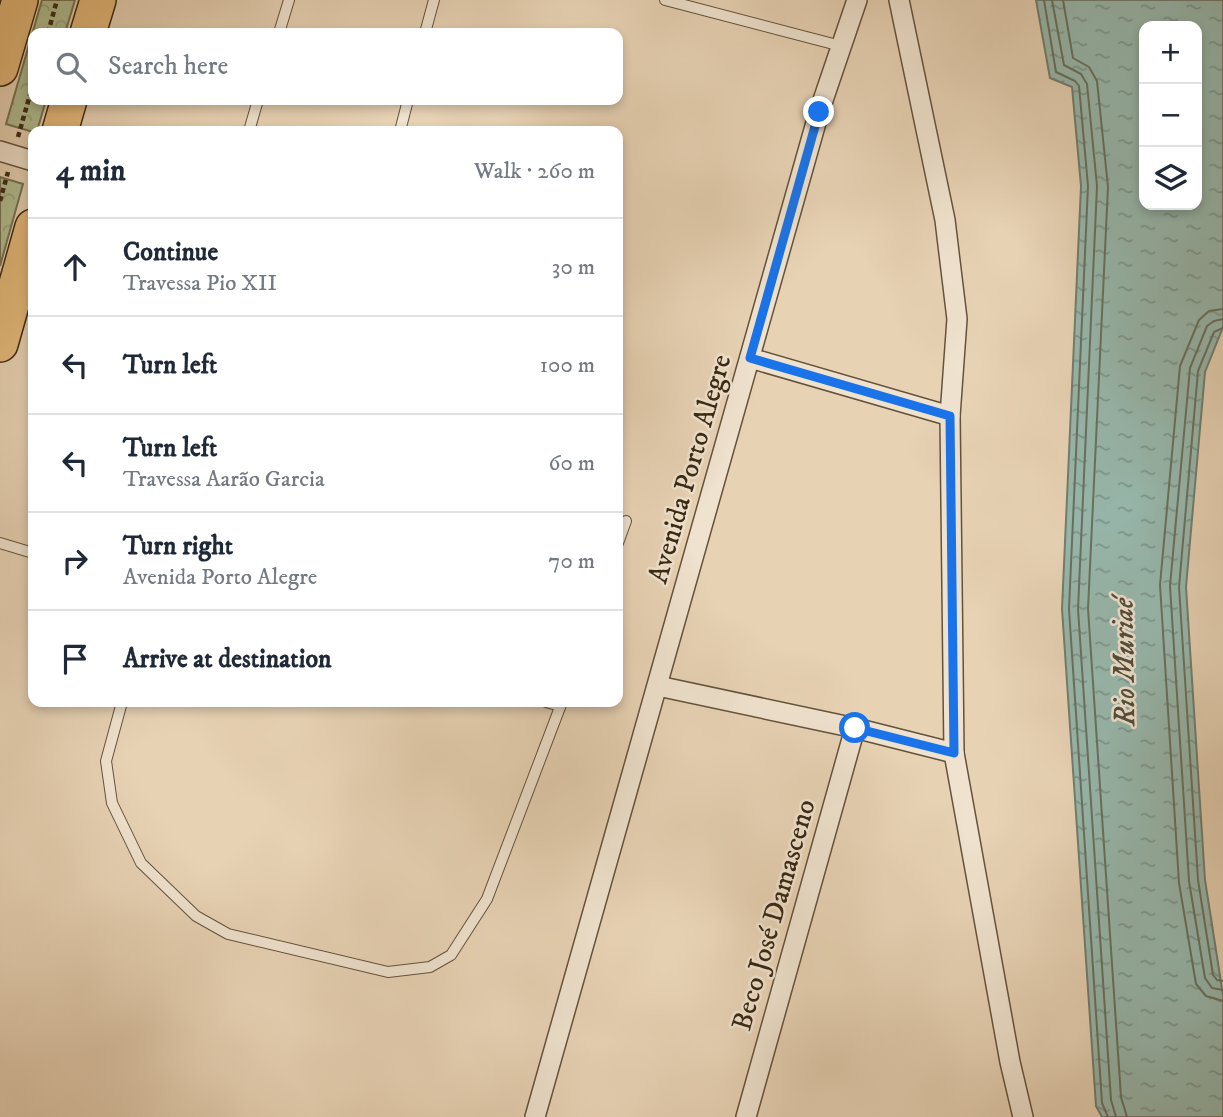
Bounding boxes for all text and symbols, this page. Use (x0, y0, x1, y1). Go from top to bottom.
map controls (1139, 21, 1202, 210)
button: + (1139, 21, 1202, 84)
search box (28, 28, 623, 105)
icon: search (52, 48, 90, 86)
text: Search here (108, 50, 228, 83)
button: − (1139, 84, 1202, 147)
route end (803, 96, 834, 127)
button: layers (1139, 147, 1202, 210)
text: 4 min (56, 153, 126, 190)
text: Walk · 260 m (474, 157, 595, 186)
text: Continue (123, 236, 218, 269)
icon: ahead (56, 248, 94, 286)
text: 30 m (552, 253, 595, 282)
text: Travessa Pio XII (123, 269, 277, 298)
icon: left (56, 346, 94, 384)
text: Turn left (123, 349, 217, 382)
text: 100 m (540, 351, 595, 380)
street label: Avenida Porto Alegre (641, 351, 739, 587)
text: Turn left (123, 432, 217, 465)
icon: left (56, 444, 94, 482)
text: 60 m (548, 449, 595, 478)
text: Travessa Aarão Garcia (123, 465, 325, 494)
text: Turn right (123, 530, 233, 563)
icon: right (56, 542, 94, 580)
text: 70 m (548, 547, 595, 576)
text: Avenida Porto Alegre (123, 563, 317, 592)
water label: Rio Muriaé (1105, 593, 1145, 727)
icon: arrive (56, 640, 94, 678)
text: Arrive at destination (123, 643, 332, 676)
route start (839, 712, 870, 743)
street label: Beco José Damasceno (724, 795, 824, 1035)

